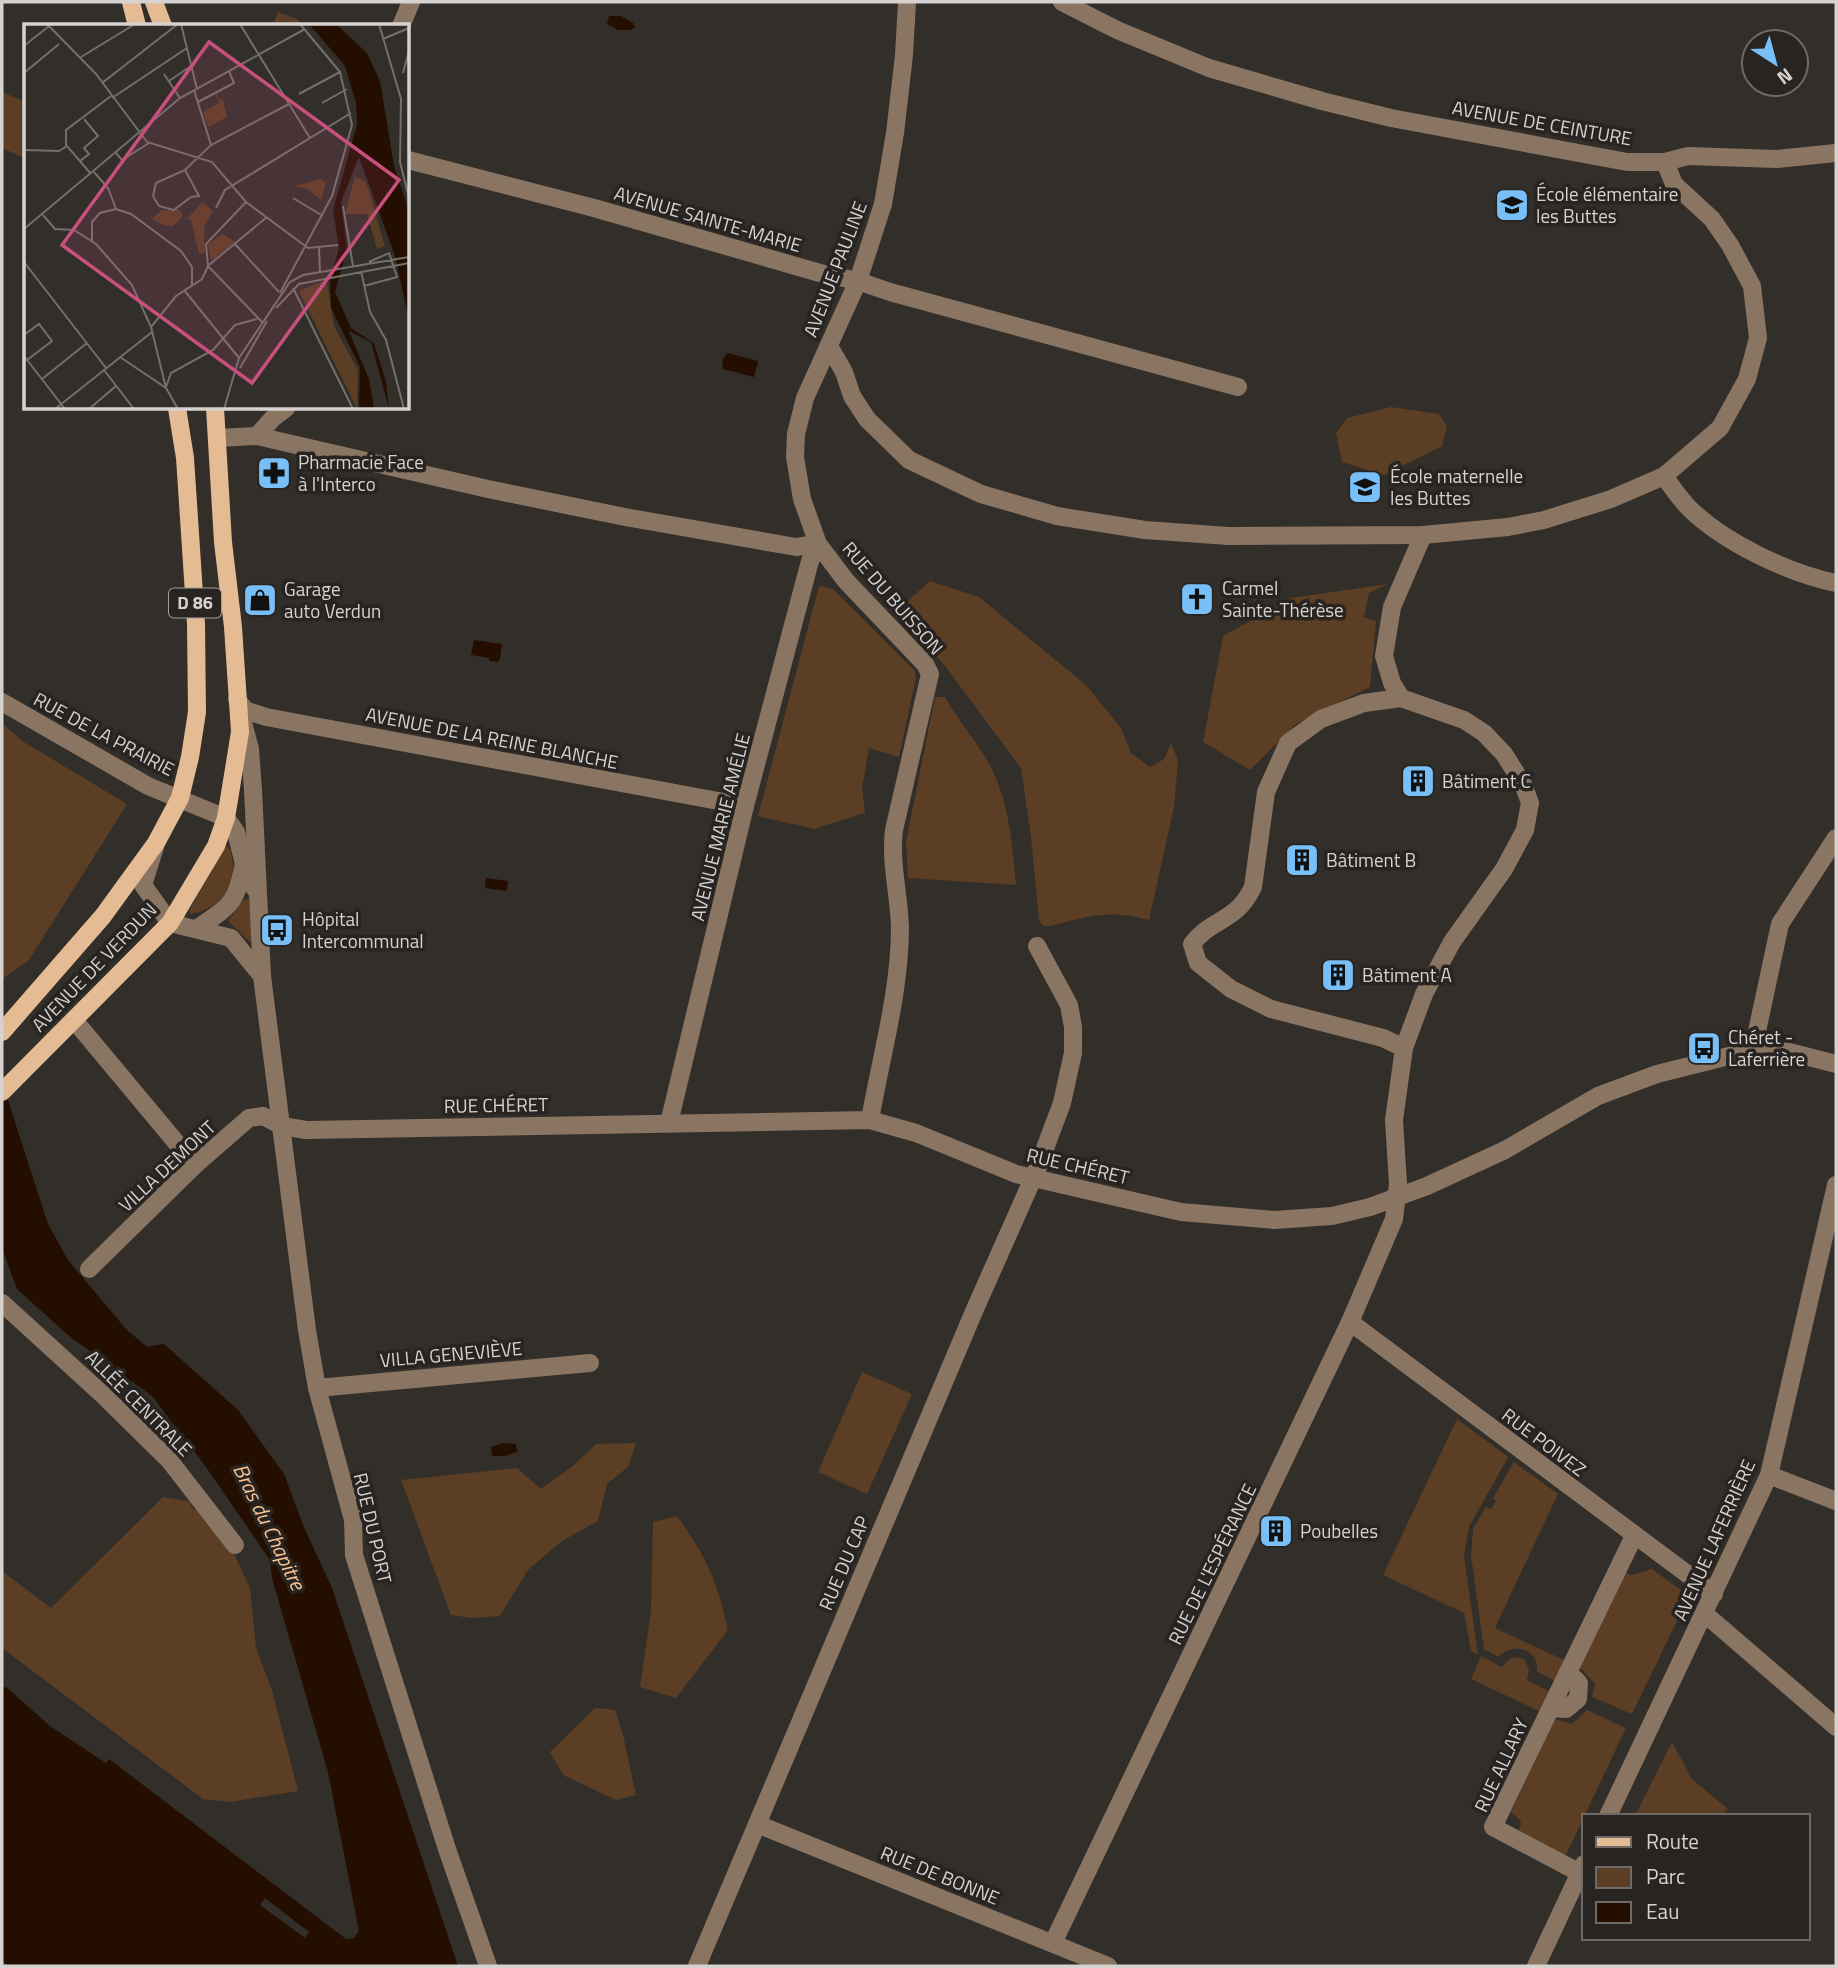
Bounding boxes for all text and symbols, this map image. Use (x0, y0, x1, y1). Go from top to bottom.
inset map (24, 24, 410, 410)
north arrow (1740, 28, 1810, 98)
text: N (1771, 62, 1799, 93)
street label: AVENUE DE CEINTURE (1450, 92, 1634, 153)
street label: AVENUE SAINTE-MARIE (611, 178, 805, 259)
place label: École élémentaire les Buttes (1536, 179, 1678, 230)
school or university icon: École élémentaire les Buttes (1493, 186, 1531, 224)
street label: AVENUE PAULINE (795, 197, 874, 341)
place label: Pharmacie Face à l'Interco (298, 447, 424, 498)
pharmacy icon: Pharmacie Face à l'Interco (255, 454, 293, 492)
place label: École maternelle les Buttes (1390, 461, 1523, 512)
school or university icon: École maternelle les Buttes (1346, 468, 1384, 506)
street label: RUE DU BUISSON (836, 535, 951, 661)
place label: Carmel Sainte-Thérèse (1222, 573, 1344, 624)
place label: Garage auto Verdun (284, 574, 381, 625)
church icon: Carmel Sainte-Thérèse (1178, 580, 1216, 618)
shop icon: Garage auto Verdun (241, 581, 279, 619)
road number: D 86 (169, 588, 221, 618)
street label: RUE DE LA PRAIRIE (29, 684, 180, 783)
street label: AVENUE DE LA REINE BLANCHE (363, 699, 621, 776)
street label: AVENUE MARIE AMÉLIE (682, 730, 757, 924)
building icon: Bâtiment C (1399, 762, 1437, 800)
place label: Bâtiment C (1442, 766, 1531, 795)
building icon: Bâtiment B (1283, 841, 1321, 879)
place label: Bâtiment B (1326, 845, 1416, 874)
street label: AVENUE DE VERDUN (24, 896, 163, 1038)
place label: Hôpital Intercommunal (302, 904, 424, 955)
bus stop icon: Hôpital Intercommunal (258, 911, 296, 949)
building icon: Bâtiment A (1319, 956, 1357, 994)
place label: Bâtiment A (1362, 960, 1452, 989)
place label: Chéret - Laferrière (1728, 1022, 1805, 1073)
bus stop icon: Chéret - Laferrière (1685, 1029, 1723, 1067)
street label: RUE CHÉRET (443, 1089, 548, 1120)
street label: VILLA DEMONT (112, 1113, 222, 1218)
street label: RUE CHÉRET (1024, 1140, 1132, 1191)
street label: VILLA GENEVIÈVE (379, 1333, 523, 1374)
street label: ALLÉE CENTRALE (79, 1343, 199, 1463)
street label: RUE POIVEZ (1496, 1400, 1593, 1483)
street label: AVENUE LAFERRIÈRE (1665, 1454, 1762, 1625)
water label: Bras du Chapitre (225, 1458, 315, 1596)
street label: RUE DU PORT (347, 1470, 400, 1586)
street label: RUE DE L'ESPÉRANCE (1160, 1478, 1263, 1649)
street label: RUE DU CAP (811, 1511, 876, 1615)
building icon: Poubelles (1257, 1512, 1295, 1550)
place label: Poubelles (1300, 1516, 1378, 1545)
street label: RUE ALLARY (1466, 1712, 1535, 1817)
legend (1582, 1814, 1810, 1940)
text: Route (1646, 1825, 1699, 1857)
street label: RUE DE BONNE (876, 1837, 1004, 1912)
text: Parc (1646, 1860, 1685, 1892)
text: Eau (1646, 1895, 1679, 1927)

